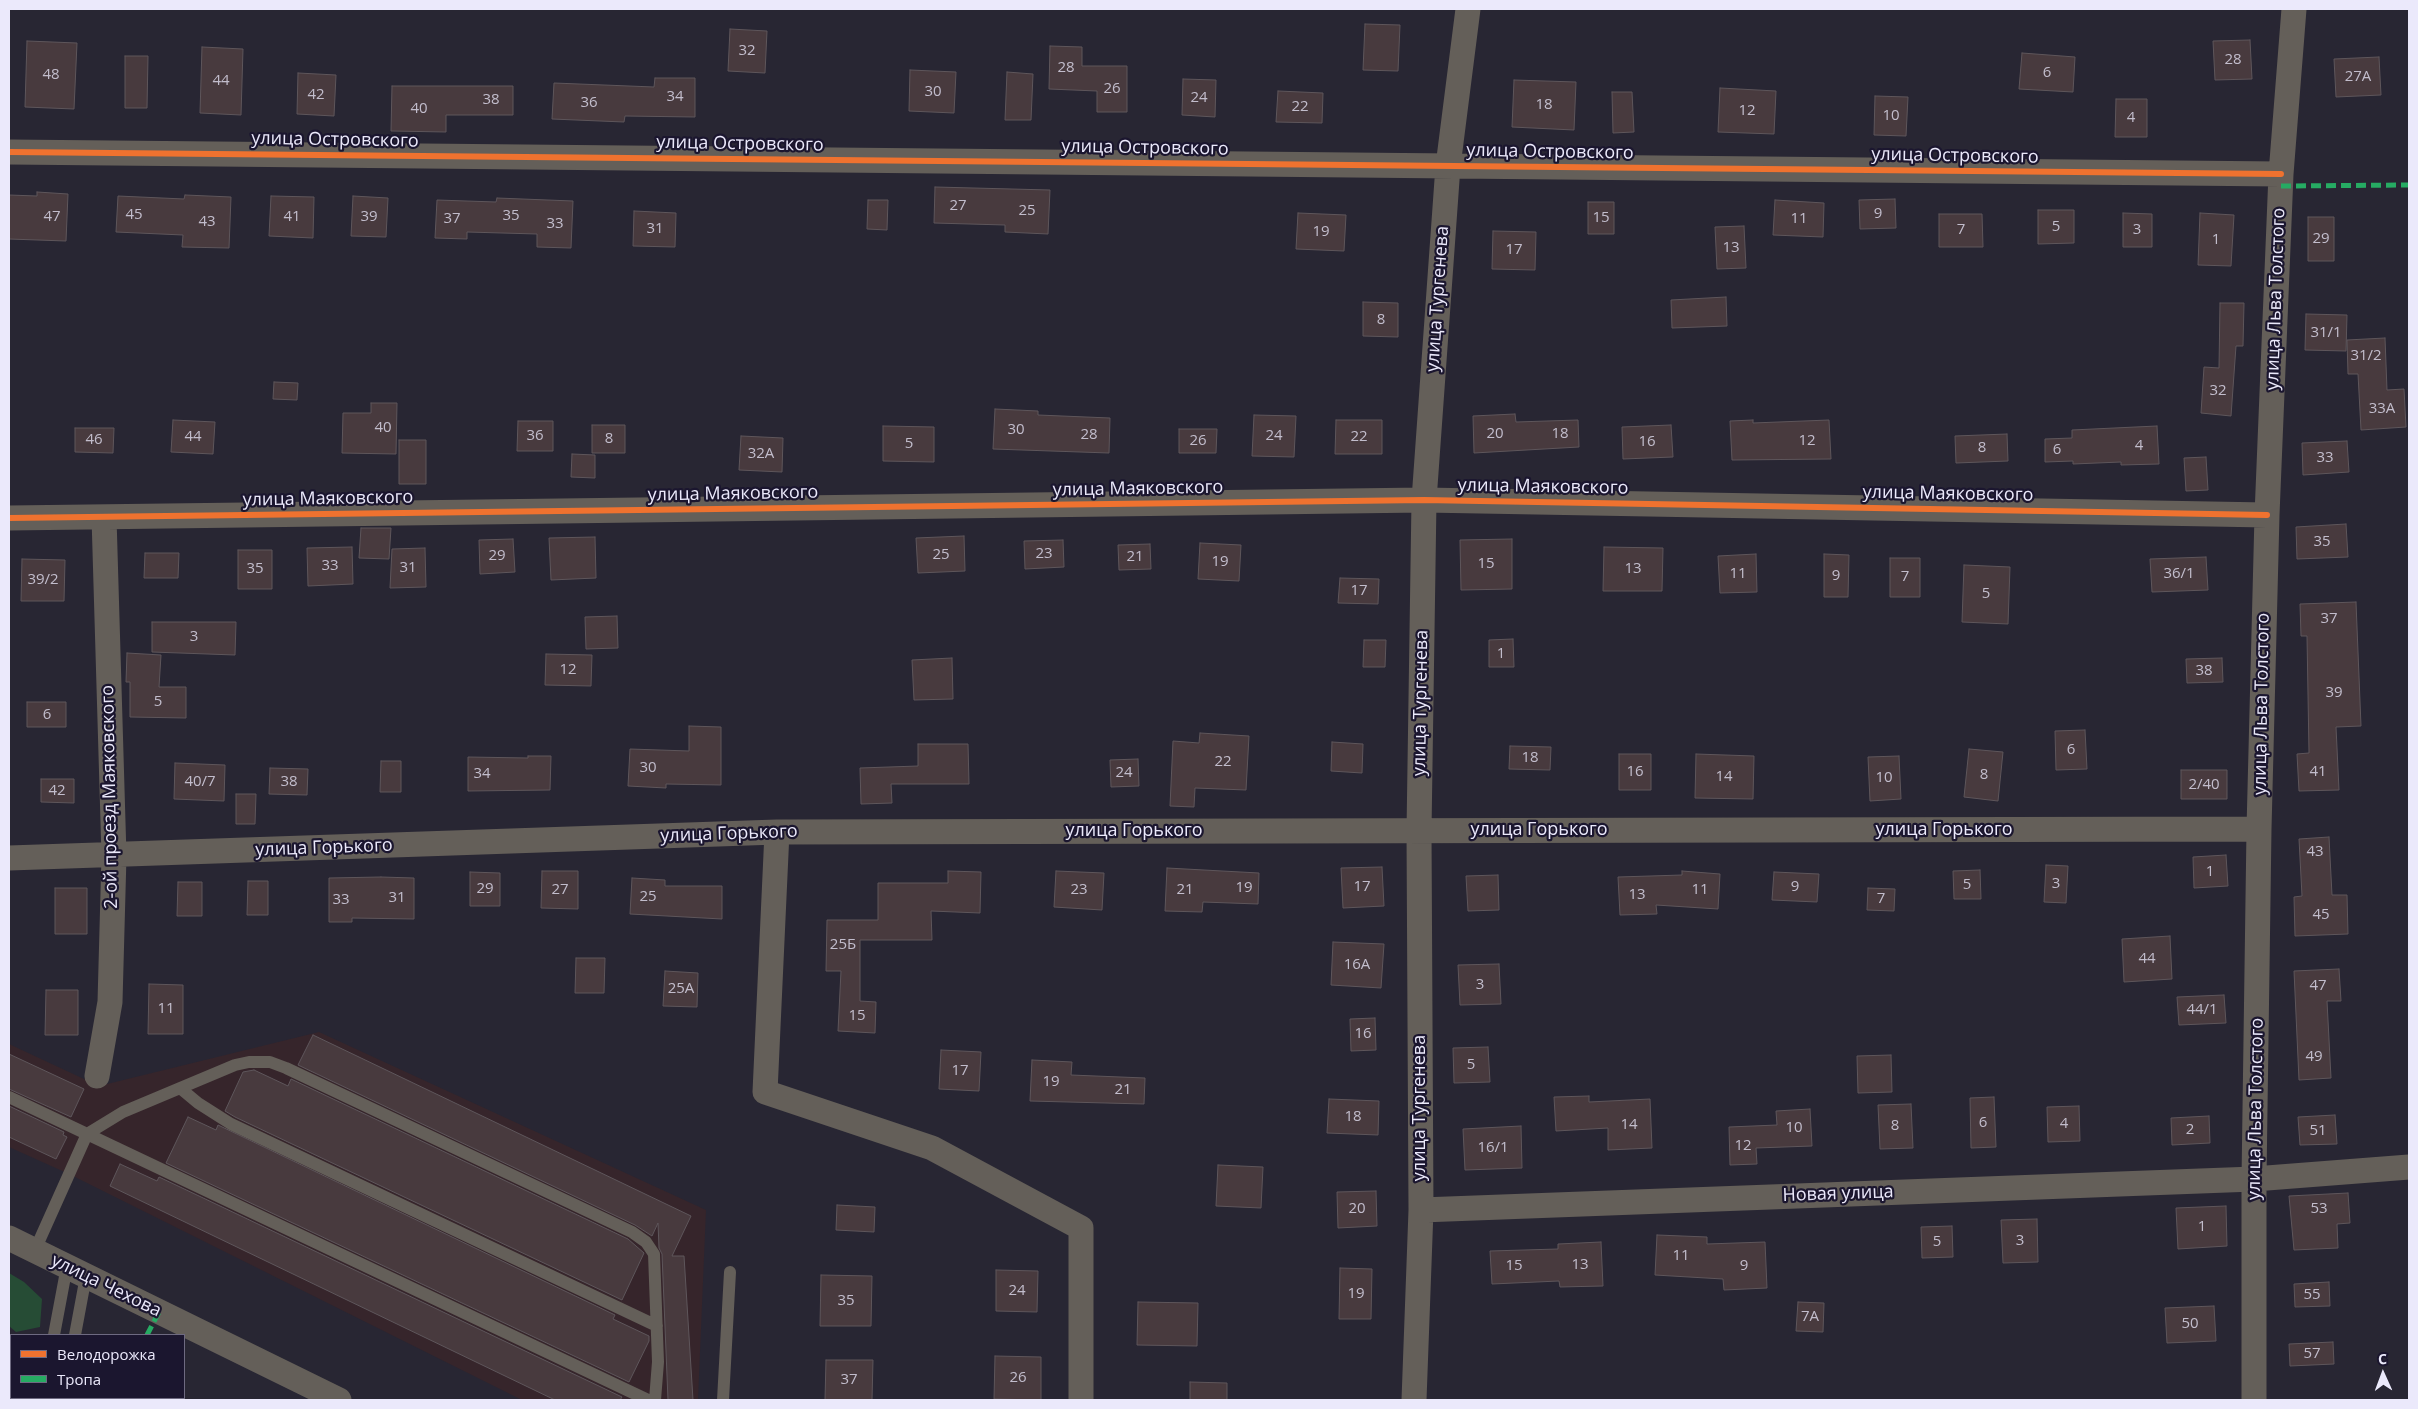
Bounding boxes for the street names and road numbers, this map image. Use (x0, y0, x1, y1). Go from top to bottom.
street label: улица Островского (251, 128, 419, 152)
street label: улица Островского (656, 132, 824, 156)
street label: улица Островского (1061, 136, 1229, 160)
street label: улица Островского (1466, 140, 1634, 164)
street label: улица Островского (1871, 144, 2039, 168)
street label: улица Льва Толстого (2262, 207, 2290, 391)
street label: улица Тургенева (1422, 225, 1454, 373)
street label: улица Маяковского (1457, 475, 1629, 499)
street label: улица Маяковского (1052, 477, 1224, 501)
street label: улица Маяковского (647, 482, 819, 506)
street label: улица Маяковского (1862, 482, 2034, 506)
street label: улица Маяковского (242, 487, 414, 511)
street label: улица Льва Толстого (2250, 613, 2274, 795)
street label: улица Тургенева (1409, 630, 1433, 776)
street label: 2-ой проезд Маяковского (97, 685, 123, 909)
street label: улица Горького (1470, 819, 1608, 841)
street label: улица Горького (1875, 819, 2013, 841)
street label: улица Горького (1065, 820, 1203, 842)
street label: улица Горького (660, 821, 798, 847)
street label: улица Горького (255, 835, 393, 861)
street label: улица Льва Толстого (2244, 1018, 2268, 1200)
street label: улица Тургенева (1409, 1035, 1431, 1181)
street label: Новая улица (1782, 1181, 1894, 1207)
street label: улица Чехова (47, 1250, 165, 1322)

